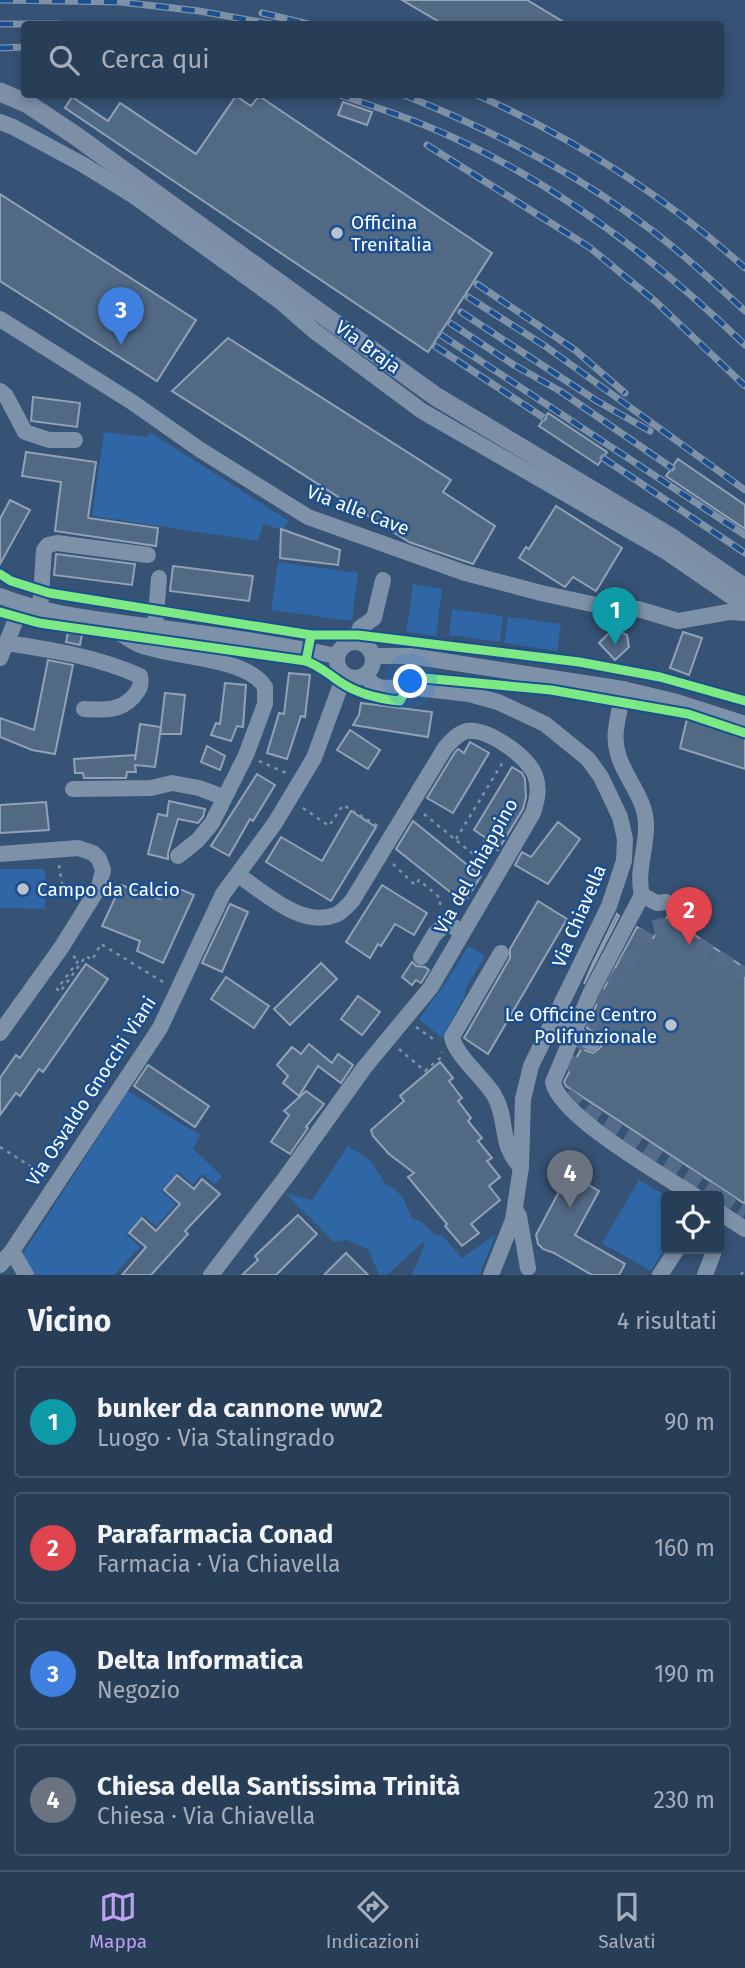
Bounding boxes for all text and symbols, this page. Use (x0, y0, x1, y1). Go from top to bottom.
search box (21, 21, 724, 98)
icon: search (45, 41, 83, 79)
text: Cerca qui (101, 44, 210, 75)
place label: Officina Trenitalia (351, 211, 432, 256)
marker: Officina Trenitalia (329, 225, 345, 241)
pin: 3 (98, 287, 144, 345)
street label: Via Braja (331, 316, 405, 378)
street label: Via alle Cave (303, 480, 413, 540)
pin: 1 (592, 587, 638, 645)
your location (393, 664, 427, 698)
street label: Via del Chiappino (429, 794, 523, 938)
street label: Via Chiavella (547, 861, 611, 971)
place label: Campo da Calcio (37, 878, 180, 901)
marker: Campo da Calcio (15, 881, 31, 897)
pin: 2 (666, 887, 712, 945)
street label: Via Osvaldo Gnocchi Viani (21, 992, 161, 1190)
place label: Le Officine Centro Polifunzionale (505, 1003, 657, 1048)
marker: Le Officine Centro Polifunzionale (663, 1017, 679, 1033)
pin: 4 (547, 1150, 593, 1208)
map controls (661, 1191, 724, 1254)
button: locate (661, 1191, 724, 1254)
text: Vicino (28, 1303, 111, 1339)
text: 4 risultati (617, 1307, 717, 1335)
text: bunker da cannone ww2 (97, 1393, 383, 1424)
text: 1 (48, 1408, 58, 1436)
text: 90 m (664, 1408, 715, 1436)
text: Luogo · Via Stalingrado (97, 1424, 335, 1452)
text: Parafarmacia Conad (97, 1519, 333, 1550)
text: 2 (47, 1534, 59, 1562)
text: 160 m (654, 1534, 715, 1562)
text: Farmacia · Via Chiavella (97, 1550, 341, 1578)
text: Delta Informatica (97, 1645, 303, 1676)
text: 3 (47, 1660, 59, 1688)
text: 190 m (654, 1660, 715, 1688)
text: Negozio (97, 1676, 180, 1704)
text: Chiesa della Santissima Trinità (97, 1771, 460, 1802)
text: 4 (47, 1786, 60, 1814)
text: 230 m (654, 1786, 715, 1814)
text: Chiesa · Via Chiavella (97, 1802, 315, 1830)
tab: Mappa (89, 1888, 147, 1953)
tab: Indicazioni (326, 1888, 420, 1953)
tab: Salvati (598, 1888, 656, 1953)

